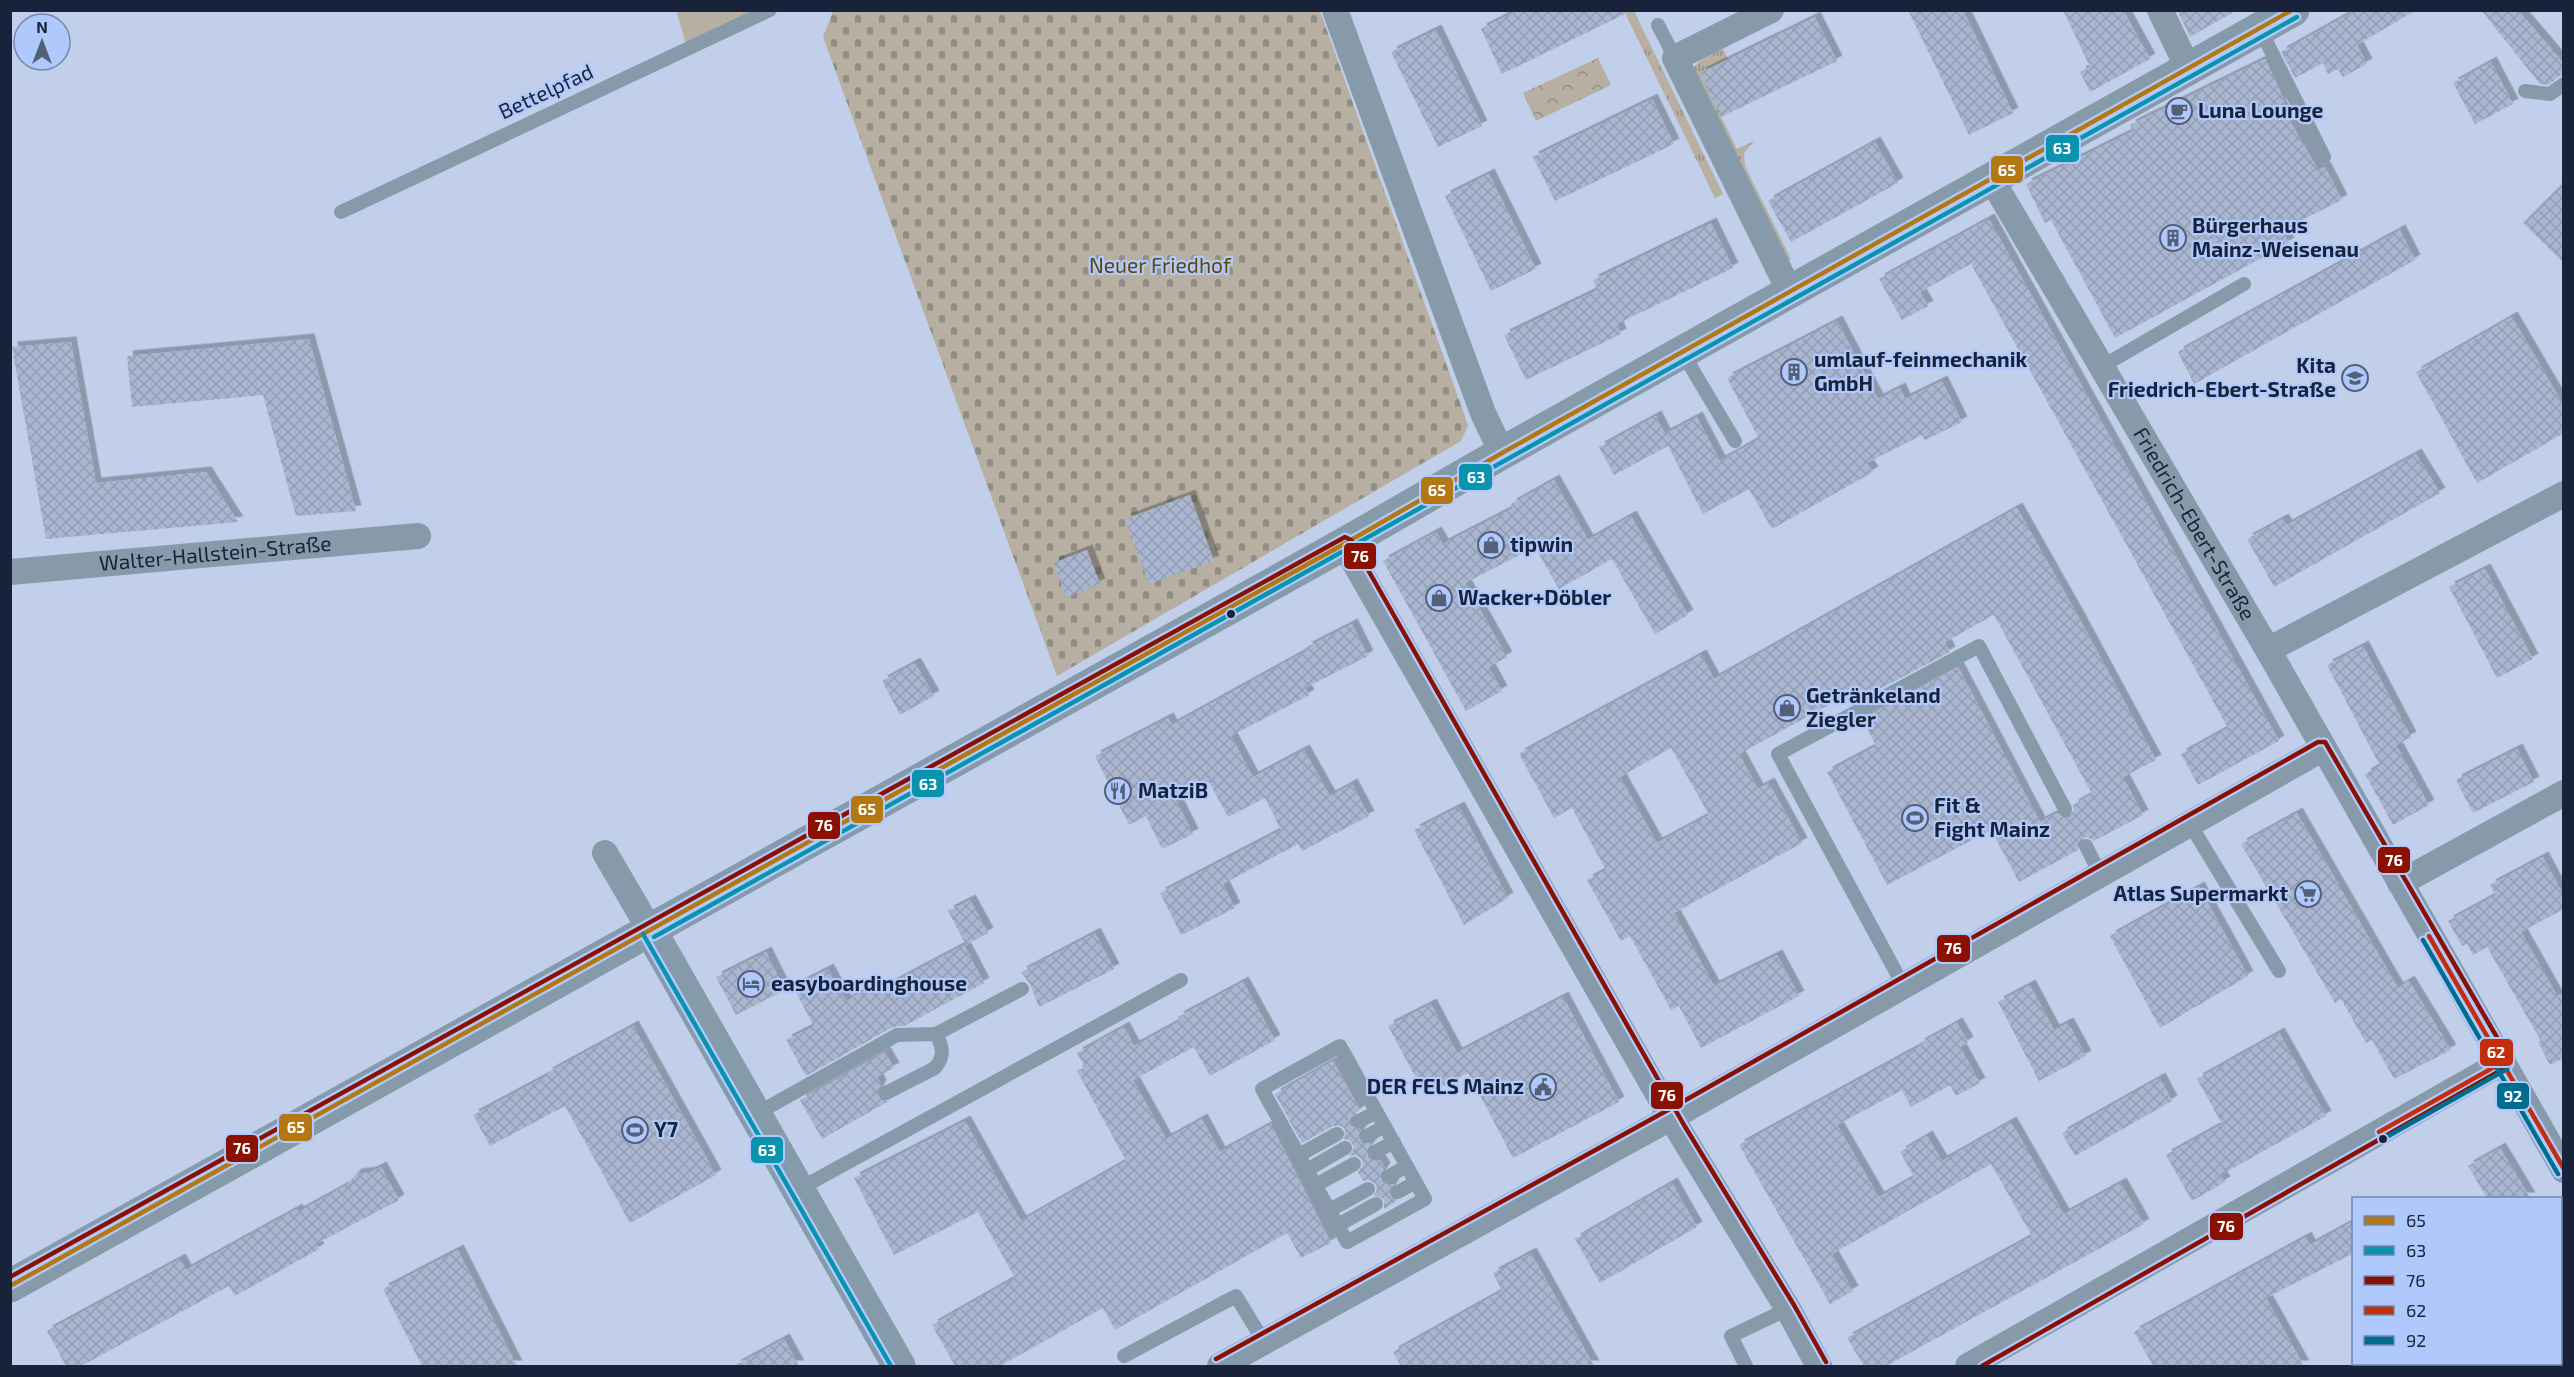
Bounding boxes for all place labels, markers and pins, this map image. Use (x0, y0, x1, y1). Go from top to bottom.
cafe icon: Luna Lounge (2164, 96, 2194, 126)
place label: Luna Lounge (2198, 97, 2324, 122)
place label: Bürgerhaus Mainz-Weisenau (2192, 212, 2359, 261)
building icon: Bürgerhaus Mainz-Weisenau (2158, 223, 2188, 253)
place label: umlauf-feinmechanik GmbH (1814, 346, 2028, 395)
place label: Kita Friedrich-Ebert-Straße (2108, 352, 2336, 401)
building icon: umlauf-feinmechanik GmbH (1779, 357, 1809, 387)
school or university icon: Kita Friedrich-Ebert-Straße (2340, 363, 2370, 393)
shop icon: tipwin (1476, 530, 1506, 560)
place label: tipwin (1510, 531, 1573, 556)
shop icon: Wacker+Döbler (1424, 583, 1454, 613)
place label: Wacker+Döbler (1458, 584, 1611, 609)
unlabelled marker (1225, 608, 1237, 620)
place label: Getränkeland Ziegler (1806, 682, 1941, 731)
shop icon: Getränkeland Ziegler (1772, 693, 1802, 723)
restaurant icon: MatziB (1103, 776, 1133, 806)
place label: MatziB (1138, 777, 1208, 802)
place label: Fit & Fight Mainz (1934, 792, 2050, 841)
sports icon: Fit & Fight Mainz (1900, 803, 1930, 833)
supermarket icon: Atlas Supermarkt (2293, 879, 2323, 909)
place label: Atlas Supermarkt (2113, 880, 2288, 905)
hotel icon: easyboardinghouse (736, 969, 766, 999)
place label: easyboardinghouse (771, 970, 967, 996)
public building icon: DER FELS Mainz (1528, 1072, 1558, 1102)
place label: DER FELS Mainz (1367, 1073, 1524, 1098)
sports icon: Y7 (620, 1115, 650, 1145)
place label: Y7 (654, 1116, 678, 1141)
unlabelled marker (2377, 1133, 2389, 1145)

